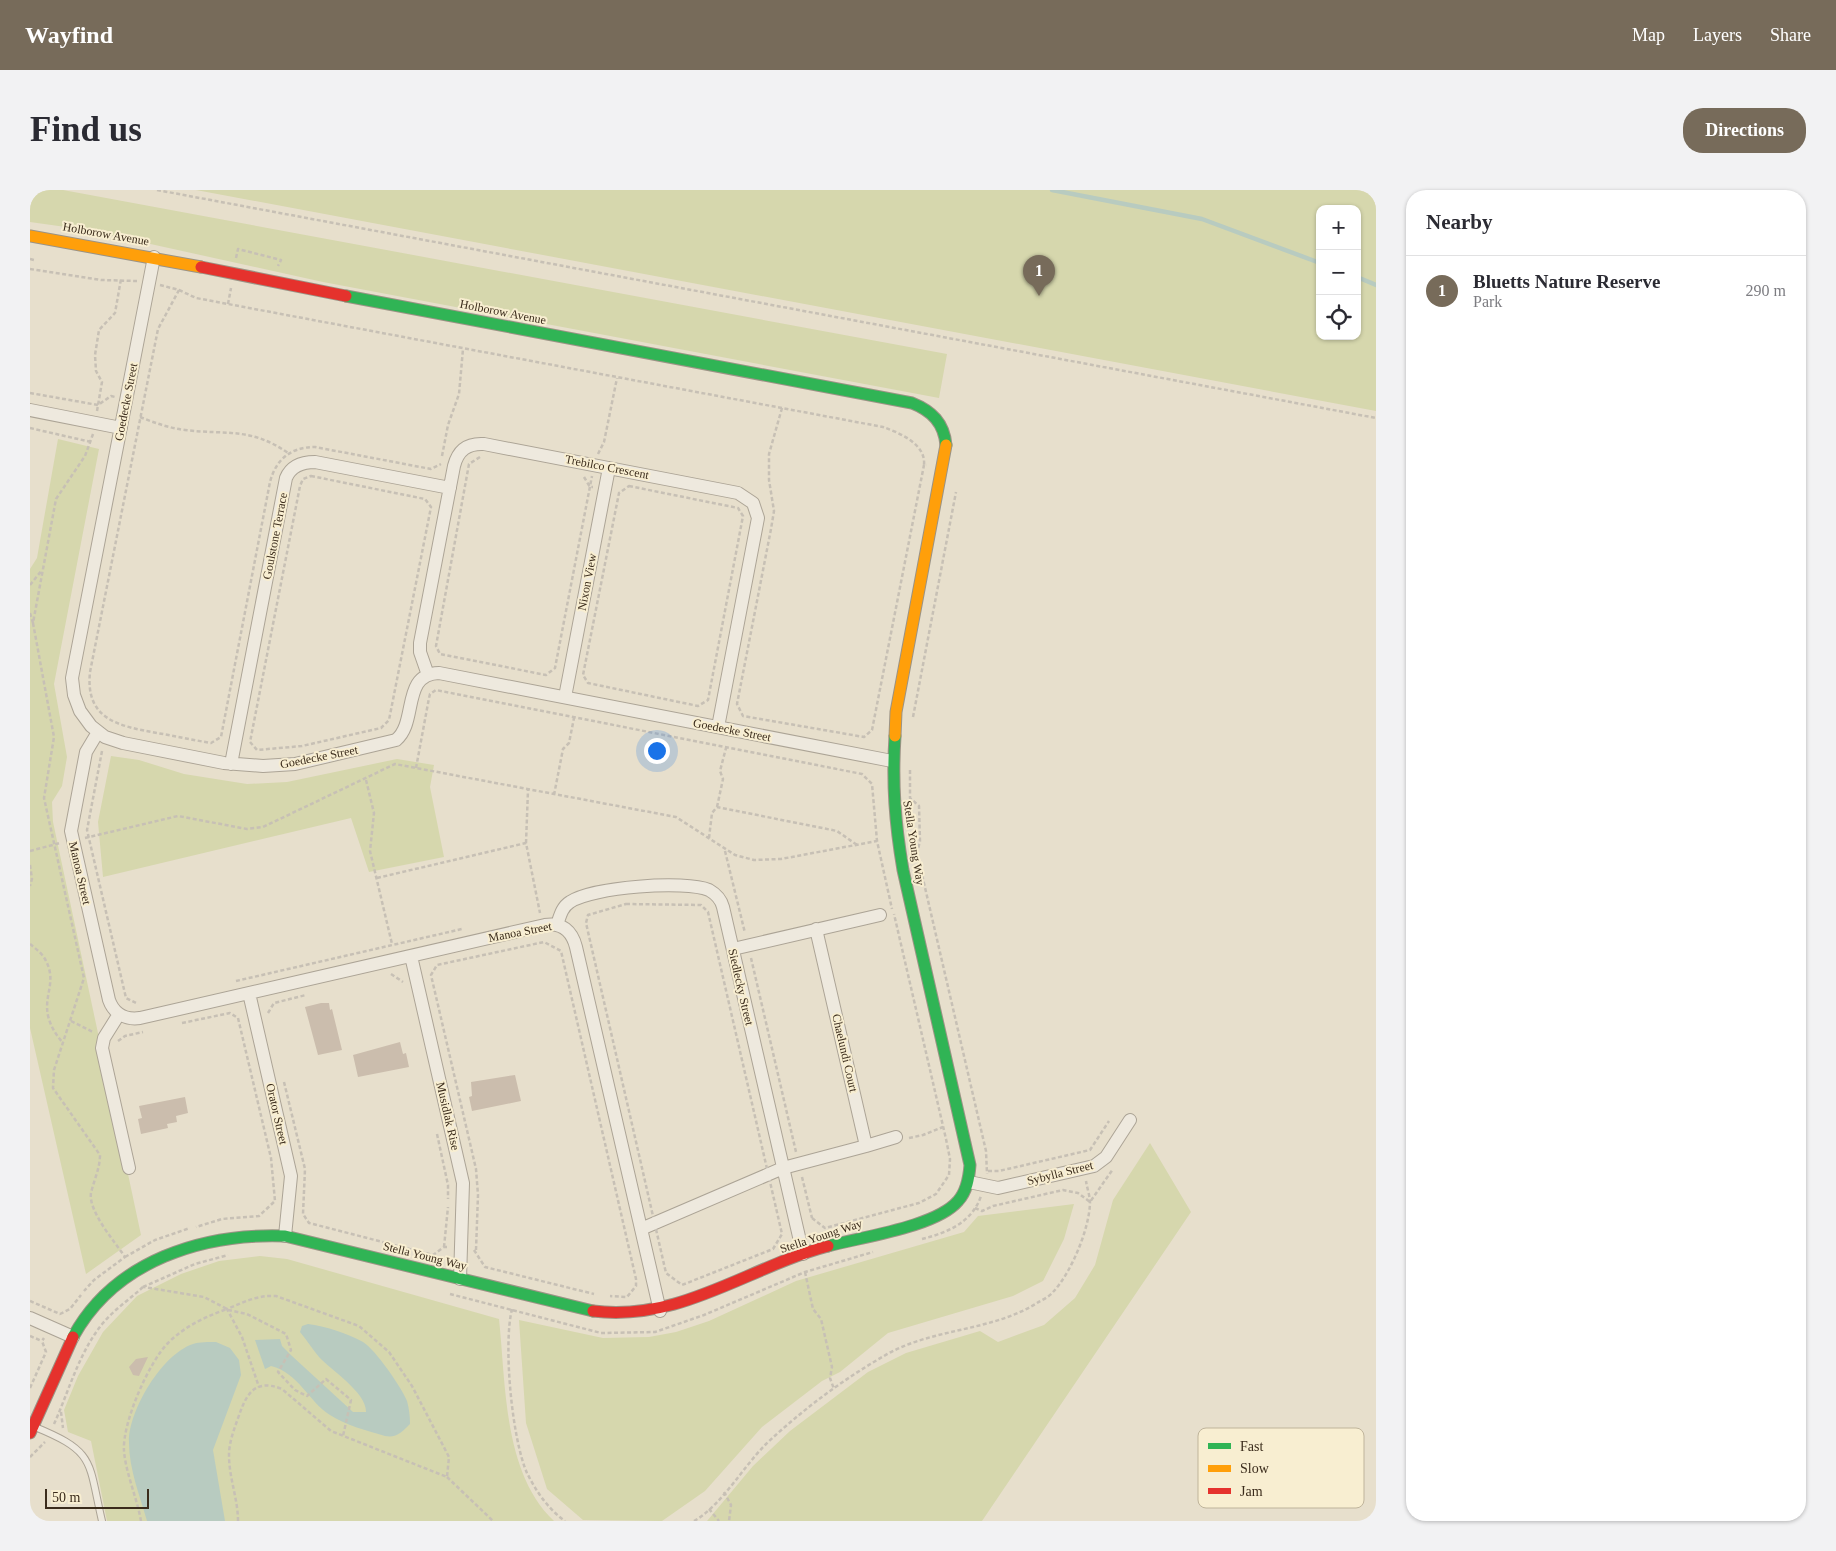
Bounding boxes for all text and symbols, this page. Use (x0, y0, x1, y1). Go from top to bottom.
text: Wayfind (25, 22, 113, 48)
text: Map (1632, 25, 1665, 45)
text: Layers (1693, 25, 1742, 45)
text: Share (1770, 25, 1811, 45)
button: Directions (1683, 108, 1806, 153)
text: Find us (30, 110, 142, 149)
map controls (1316, 205, 1361, 340)
button: + (1316, 205, 1361, 250)
text: Nearby (1426, 210, 1493, 234)
street label: Holborow Avenue (62, 220, 150, 248)
button: − (1316, 250, 1361, 295)
pin: 1 (1023, 255, 1055, 296)
text: Bluetts Nature Reserve (1473, 271, 1661, 292)
text: 1 (1438, 282, 1446, 299)
text: 290 m (1746, 282, 1786, 299)
text: Park (1473, 293, 1502, 310)
button: locate (1316, 295, 1361, 340)
street label: Holborow Avenue (459, 297, 547, 327)
street label: Goedecke Street (112, 361, 141, 442)
street label: Trebilco Crescent (564, 452, 651, 482)
street label: Goulstone Terrace (260, 492, 290, 580)
street label: Nixon View (575, 552, 599, 612)
street label: Goedecke Street (692, 716, 773, 745)
your location (644, 738, 670, 764)
street label: Goedecke Street (279, 742, 360, 771)
street label: Stella Young Way (900, 800, 928, 886)
street label: Manoa Street (66, 840, 94, 907)
street label: Manoa Street (487, 919, 554, 945)
street label: Siedlecky Street (725, 947, 757, 1027)
street label: Chaelundi Court (829, 1013, 861, 1094)
street label: Musidlak Rise (433, 1080, 463, 1152)
street label: Orator Street (263, 1082, 291, 1147)
street label: Sybylla Street (1025, 1158, 1095, 1188)
street label: Stella Young Way (778, 1216, 864, 1256)
street label: Stella Young Way (382, 1239, 468, 1273)
legend (1198, 1428, 1364, 1508)
text: Fast (1240, 1439, 1263, 1454)
text: Slow (1240, 1461, 1270, 1476)
text: Jam (1240, 1484, 1263, 1499)
scale bar (45, 1486, 149, 1509)
text: 50 m (52, 1490, 80, 1505)

